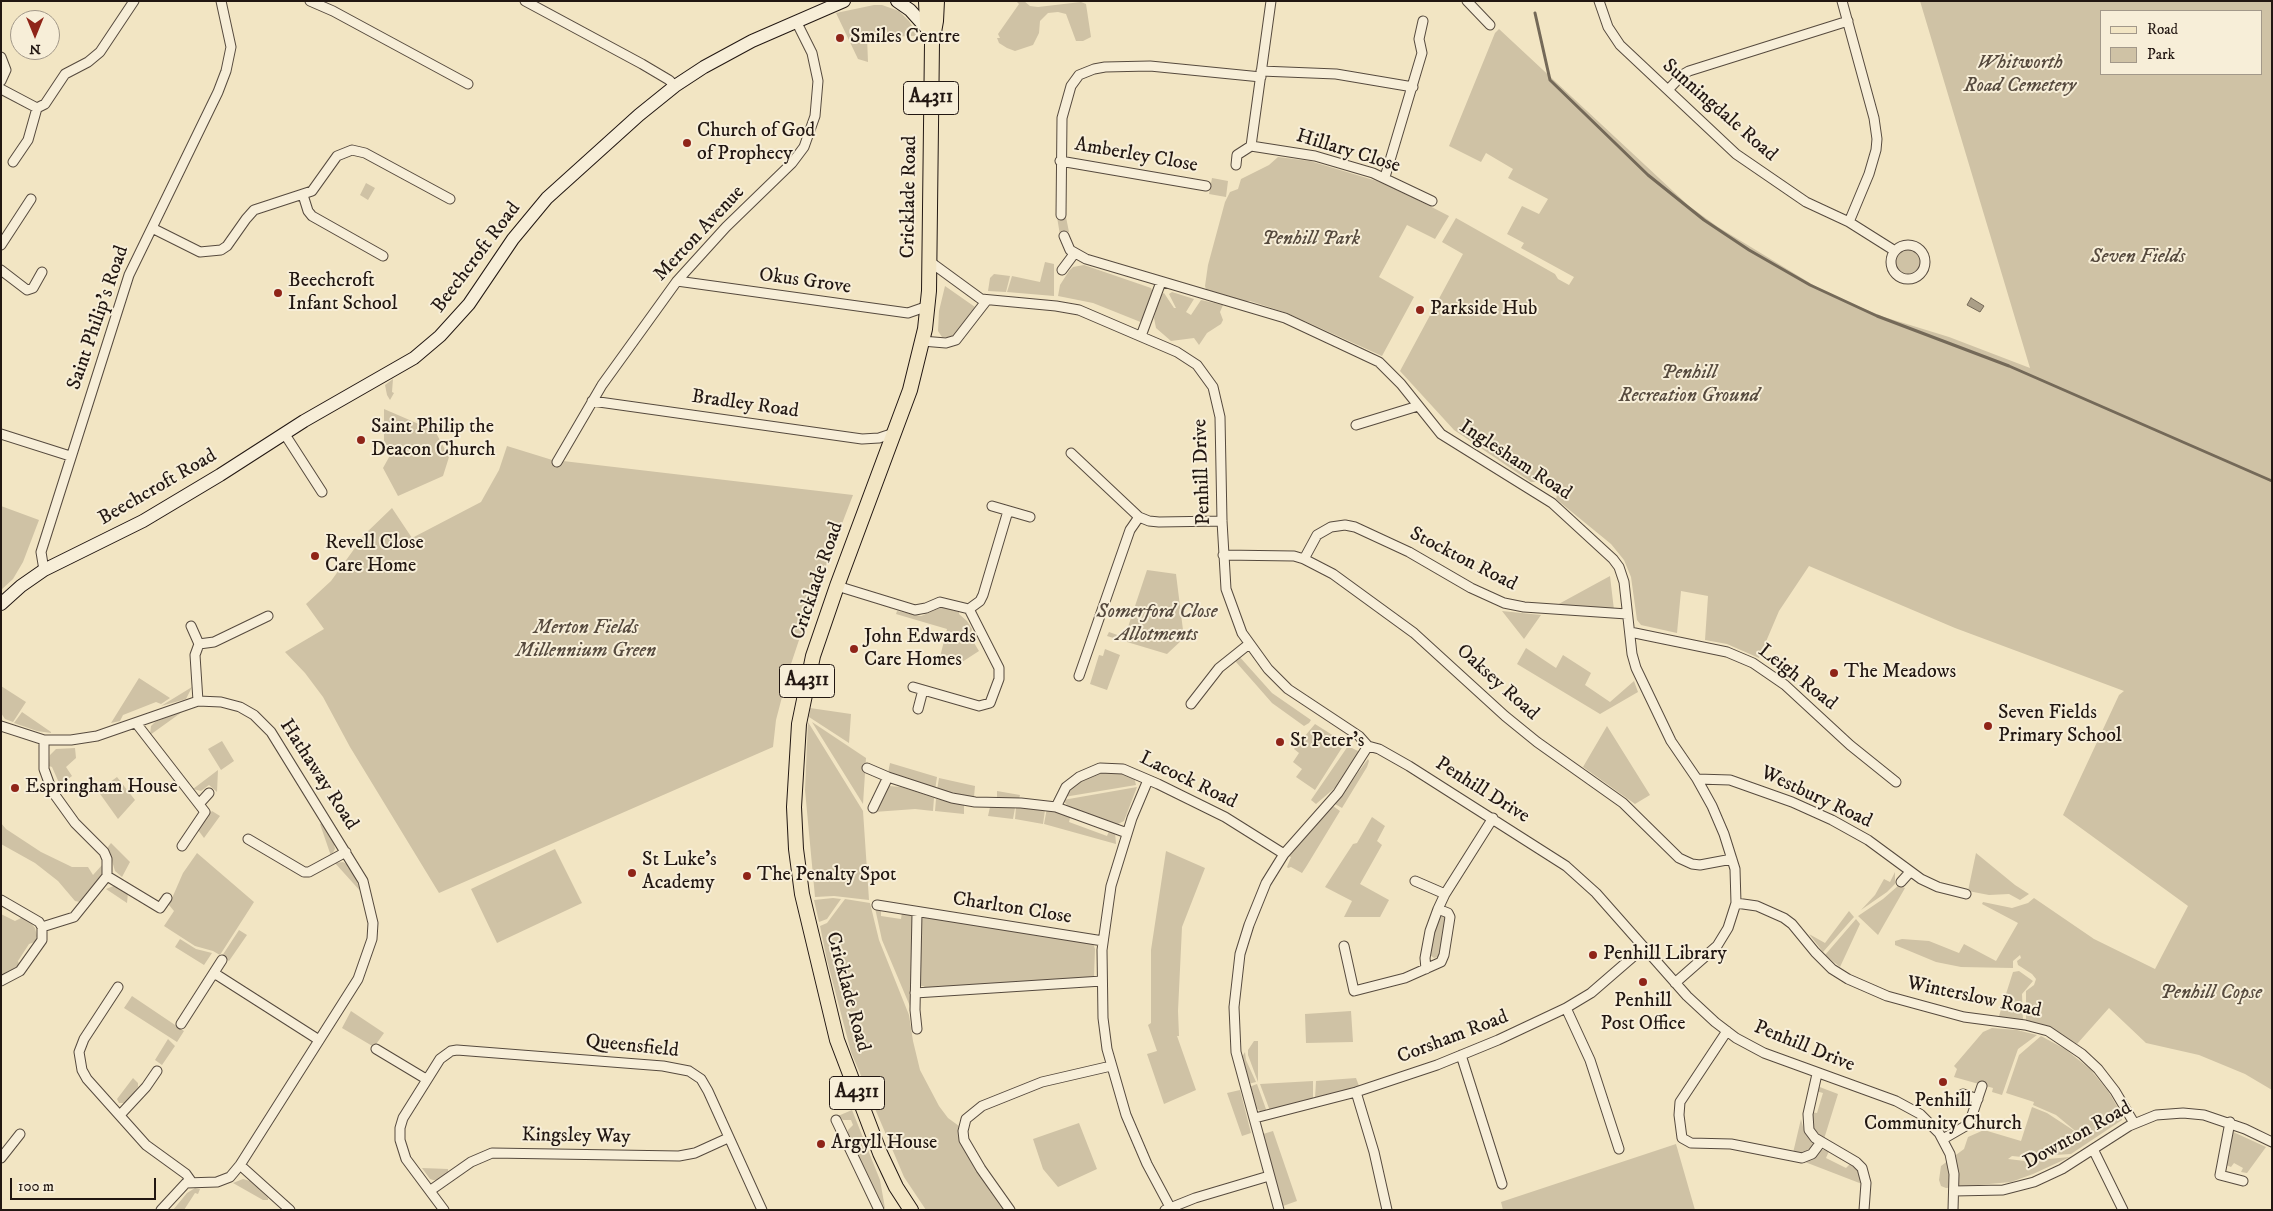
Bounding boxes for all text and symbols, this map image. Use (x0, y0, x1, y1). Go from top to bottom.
north arrow (10, 10, 60, 60)
legend (2100, 10, 2263, 75)
text: Road (2147, 20, 2178, 39)
place label: Smiles Centre (850, 26, 960, 50)
marker: Smiles Centre (834, 32, 846, 44)
text: N (29, 40, 41, 58)
text: Park (2147, 45, 2175, 64)
park label: Whitworth Road Cemetery (1964, 52, 2076, 99)
street label: Sunningdale Road (1656, 54, 1782, 168)
road number: A4311 (904, 82, 958, 115)
place label: Church of God of Prophecy (697, 120, 815, 167)
street label: Hillary Close (1293, 125, 1403, 179)
street label: Amberley Close (1073, 133, 1199, 179)
street label: Cricklade Road (897, 135, 923, 259)
marker: Church of God of Prophecy (681, 137, 693, 149)
street label: Merton Avenue (650, 181, 750, 287)
street label: Beechcroft Road (428, 198, 526, 318)
park label: Penhill Park (1262, 228, 1360, 252)
street label: Saint Philip's Road (63, 243, 135, 393)
park label: Seven Fields (2091, 246, 2185, 270)
street label: Okus Grove (757, 264, 853, 300)
place label: Beechcroft Infant School (288, 270, 397, 317)
marker: Beechcroft Infant School (272, 287, 284, 299)
place label: Parkside Hub (1430, 298, 1537, 322)
marker: Parkside Hub (1414, 304, 1426, 316)
park label: Penhill Recreation Ground (1619, 362, 1759, 409)
street label: Bradley Road (690, 386, 800, 424)
place label: Saint Philip the Deacon Church (371, 416, 496, 463)
street label: Inglesham Road (1454, 416, 1576, 506)
street label: Penhill Drive (1189, 418, 1217, 526)
marker: Saint Philip the Deacon Church (355, 434, 367, 446)
street label: Beechcroft Road (95, 444, 221, 532)
street label: Cricklade Road (787, 519, 849, 643)
street label: Stockton Road (1405, 523, 1521, 597)
place label: Revell Close Care Home (325, 532, 424, 579)
marker: Revell Close Care Home (309, 550, 321, 562)
park label: Somerford Close Allotments (1097, 601, 1217, 648)
park label: Merton Fields Millennium Green (516, 617, 656, 664)
place label: John Edwards Care Homes (864, 626, 976, 673)
street label: Oaksey Road (1451, 640, 1543, 726)
street label: Leigh Road (1753, 640, 1841, 716)
marker: John Edwards Care Homes (848, 643, 860, 655)
place label: The Meadows (1844, 661, 1956, 685)
road number: A4311 (780, 664, 834, 698)
marker: The Meadows (1828, 667, 1840, 679)
place label: Seven Fields Primary School (1998, 702, 2122, 749)
street label: Hathaway Road (273, 715, 363, 835)
marker: Seven Fields Primary School (1982, 720, 1994, 732)
place label: St Peter's (1290, 730, 1364, 754)
marker: St Peter's (1274, 736, 1286, 748)
street label: Lacock Road (1135, 747, 1241, 815)
street label: Penhill Drive (1430, 753, 1534, 829)
street label: Westbury Road (1756, 762, 1876, 834)
place label: Espringham House (25, 776, 178, 800)
marker: Espringham House (9, 782, 21, 794)
place label: St Luke's Academy (642, 849, 717, 896)
place label: The Penalty Spot (757, 864, 896, 888)
marker: St Luke's Academy (626, 867, 638, 879)
marker: The Penalty Spot (741, 870, 753, 882)
street label: Charlton Close (951, 888, 1073, 930)
street label: Cricklade Road (820, 930, 874, 1054)
place label: Penhill Library (1603, 943, 1727, 967)
marker: Penhill Library (1587, 949, 1599, 961)
street label: Winterslow Road (1905, 972, 2043, 1024)
marker: Penhill Post Office (1637, 976, 1649, 988)
park label: Penhill Copse (2160, 982, 2262, 1006)
place label: Penhill Post Office (1601, 990, 1685, 1037)
street label: Corsham Road (1394, 1006, 1512, 1070)
street label: Penhill Drive (1750, 1016, 1858, 1078)
street label: Queensfield (584, 1030, 680, 1064)
road number: A4311 (830, 1076, 884, 1110)
marker: Penhill Community Church (1937, 1076, 1949, 1088)
place label: Penhill Community Church (1864, 1090, 2022, 1137)
street label: Downton Road (2020, 1096, 2136, 1176)
street label: Kingsley Way (521, 1124, 631, 1150)
place label: Argyll House (831, 1132, 937, 1156)
marker: Argyll House (815, 1138, 827, 1150)
scale bar (12, 1168, 159, 1200)
text: 100 m (18, 1177, 54, 1196)

